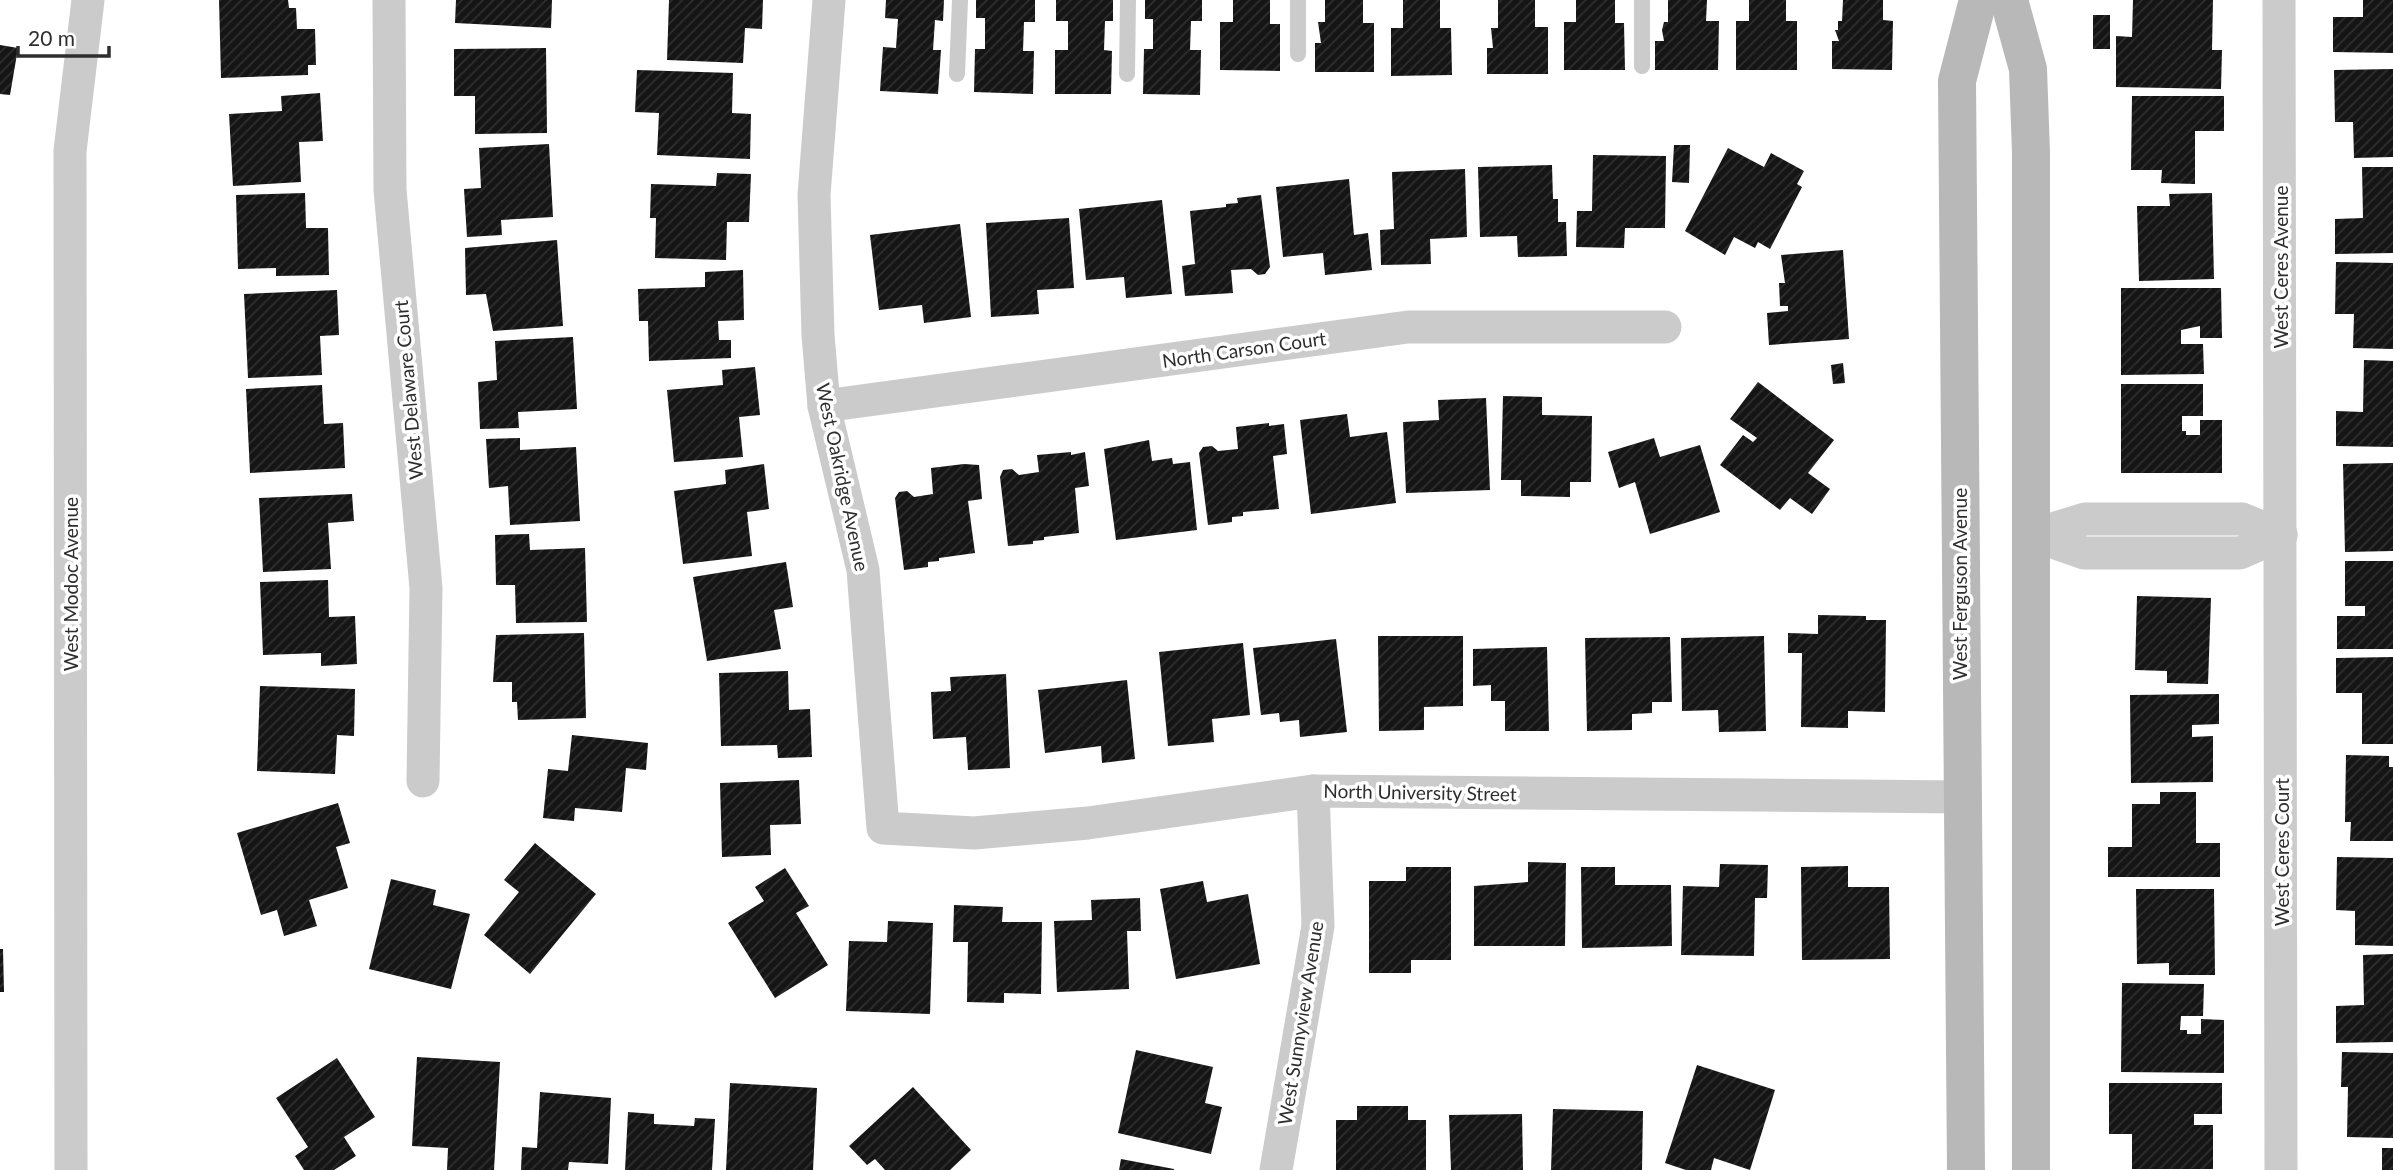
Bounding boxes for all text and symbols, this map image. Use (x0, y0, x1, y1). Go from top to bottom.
scale bar (18, 14, 108, 58)
text: 20 m (28, 25, 75, 50)
street label: West Ceres Avenue (2269, 186, 2292, 348)
street label: West Delaware Court (389, 299, 427, 481)
street label: North Carson Court (1161, 326, 1328, 372)
street label: West Oakridge Avenue (812, 381, 874, 573)
street label: West Ferguson Avenue (1948, 488, 1971, 680)
street label: West Modoc Avenue (59, 497, 82, 671)
street label: West Ceres Court (2270, 778, 2293, 926)
street label: North University Street (1323, 779, 1517, 805)
street label: West Sunnyview Avenue (1273, 919, 1327, 1127)

